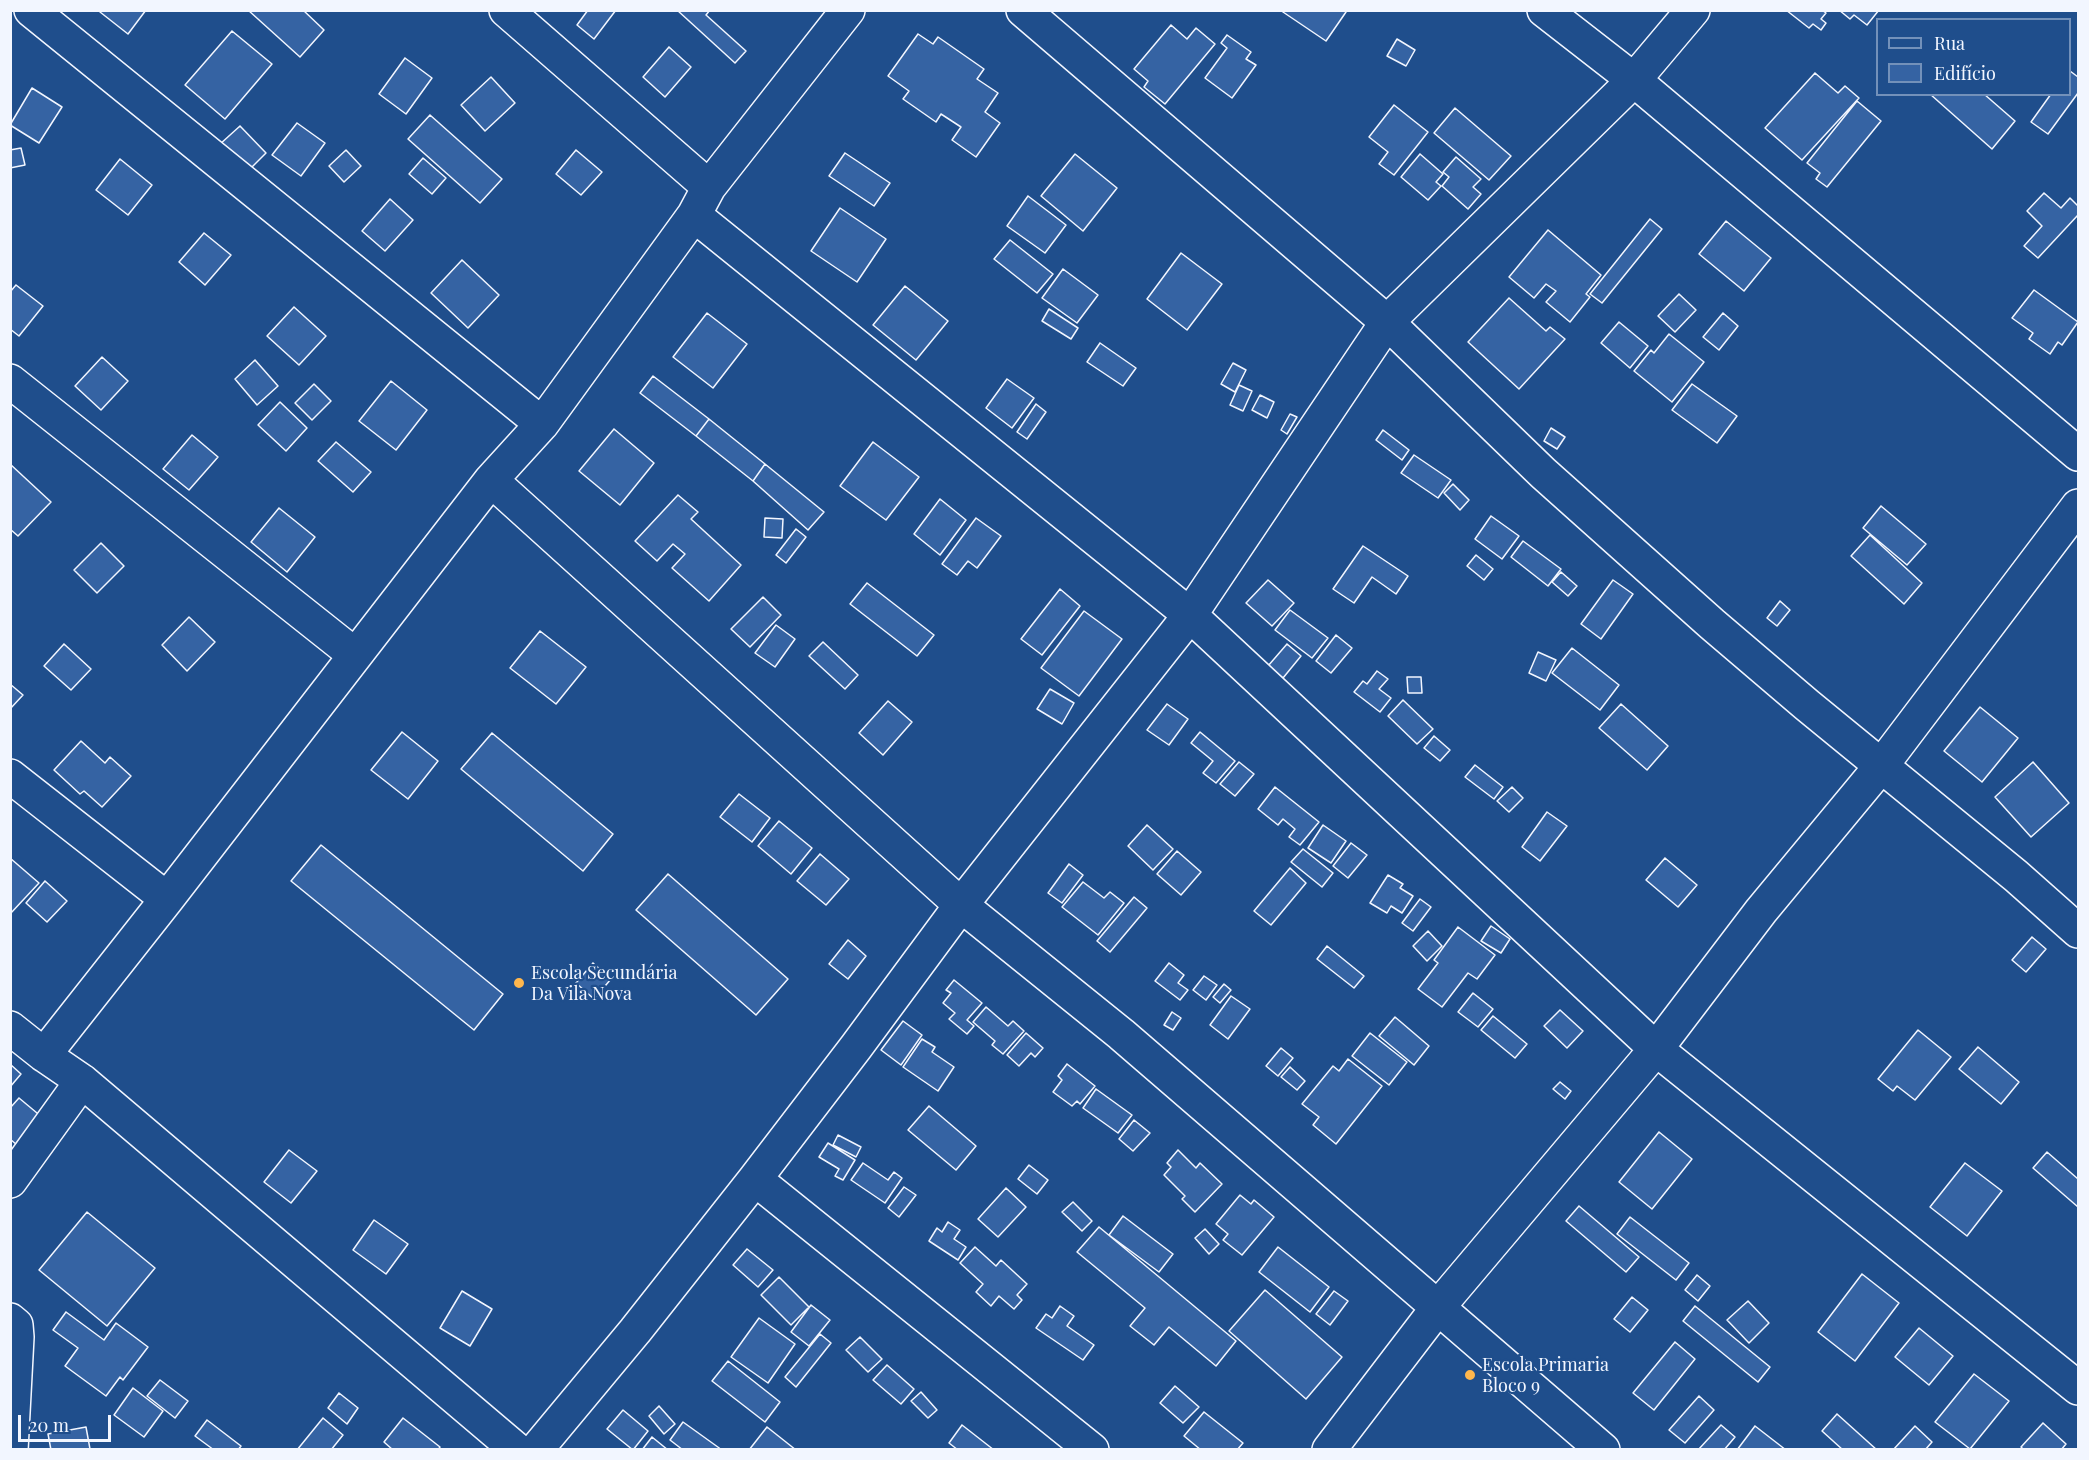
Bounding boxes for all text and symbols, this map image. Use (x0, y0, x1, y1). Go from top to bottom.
legend (1876, 18, 2071, 96)
text: Rua (1934, 31, 1965, 55)
text: Edifício (1934, 61, 1996, 85)
place label: Escola Secundária Da Vila Nova (531, 962, 677, 1004)
marker: Escola Secundária Da Vila Nova (512, 976, 526, 990)
place label: Escola Primaria Bloco 9 (1482, 1354, 1609, 1396)
marker: Escola Primaria Bloco 9 (1463, 1368, 1477, 1382)
scale bar (21, 1403, 114, 1441)
text: 20 m (29, 1413, 69, 1437)

